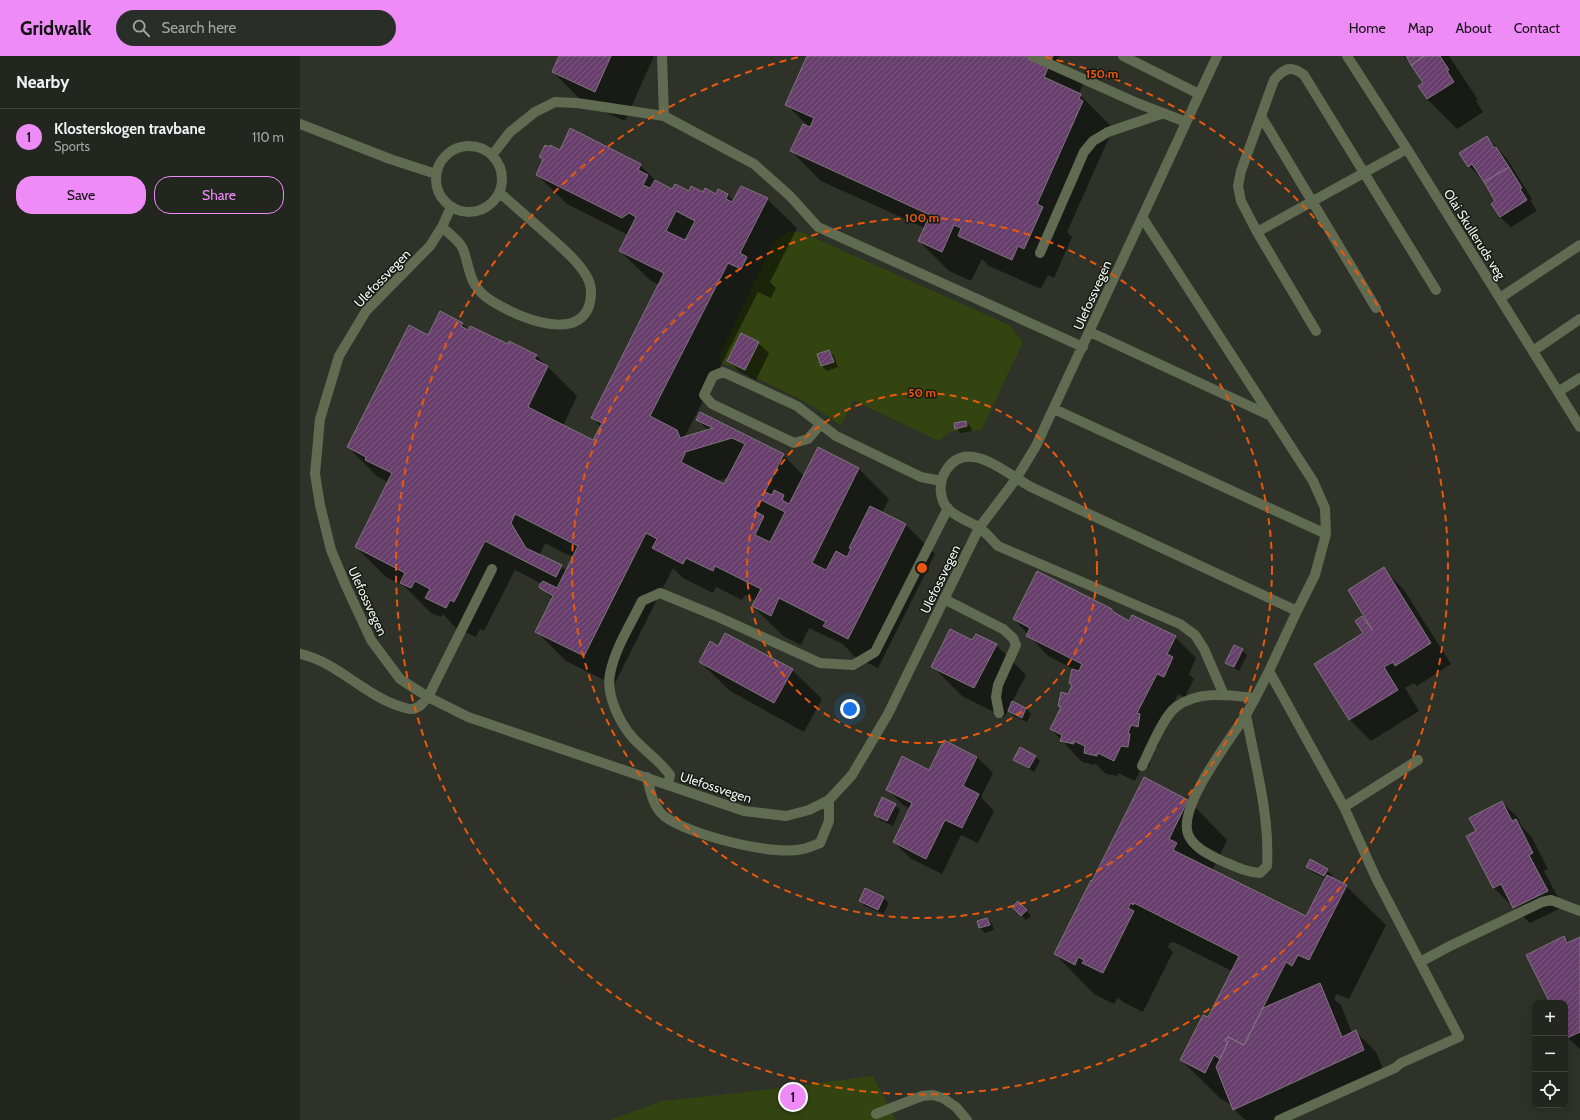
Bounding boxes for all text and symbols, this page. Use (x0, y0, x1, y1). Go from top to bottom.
search box (116, 10, 396, 46)
text: Gridwalk (20, 17, 92, 40)
icon: search (130, 17, 152, 39)
text: Search here (162, 19, 236, 37)
text: Home (1349, 19, 1386, 37)
text: Map (1408, 19, 1433, 37)
text: About (1455, 19, 1492, 37)
text: Contact (1514, 19, 1560, 37)
text: 150 m (1086, 66, 1118, 81)
text: Nearby (16, 72, 69, 92)
text: Klosterskogen travbane (54, 120, 205, 138)
text: 1 (27, 129, 31, 145)
text: 110 m (252, 129, 284, 145)
text: Sports (54, 138, 90, 154)
button: Save (16, 176, 146, 214)
button: Share (154, 176, 284, 214)
street label: Olai Skulleruds veg (1441, 186, 1510, 283)
text: 100 m (905, 210, 939, 225)
street label: Ulefossvegen (350, 246, 414, 310)
street label: Ulefossvegen (1070, 258, 1114, 332)
text: 50 m (908, 385, 936, 400)
street label: Ulefossvegen (917, 542, 963, 616)
centre of rings (915, 561, 929, 575)
street label: Ulefossvegen (345, 564, 391, 638)
your location (840, 699, 860, 719)
street label: Ulefossvegen (678, 768, 754, 806)
map controls (1532, 1000, 1568, 1108)
button: + (1532, 1000, 1568, 1036)
button: − (1532, 1036, 1568, 1072)
button: locate (1532, 1072, 1568, 1108)
pin: 1 (780, 1082, 806, 1112)

